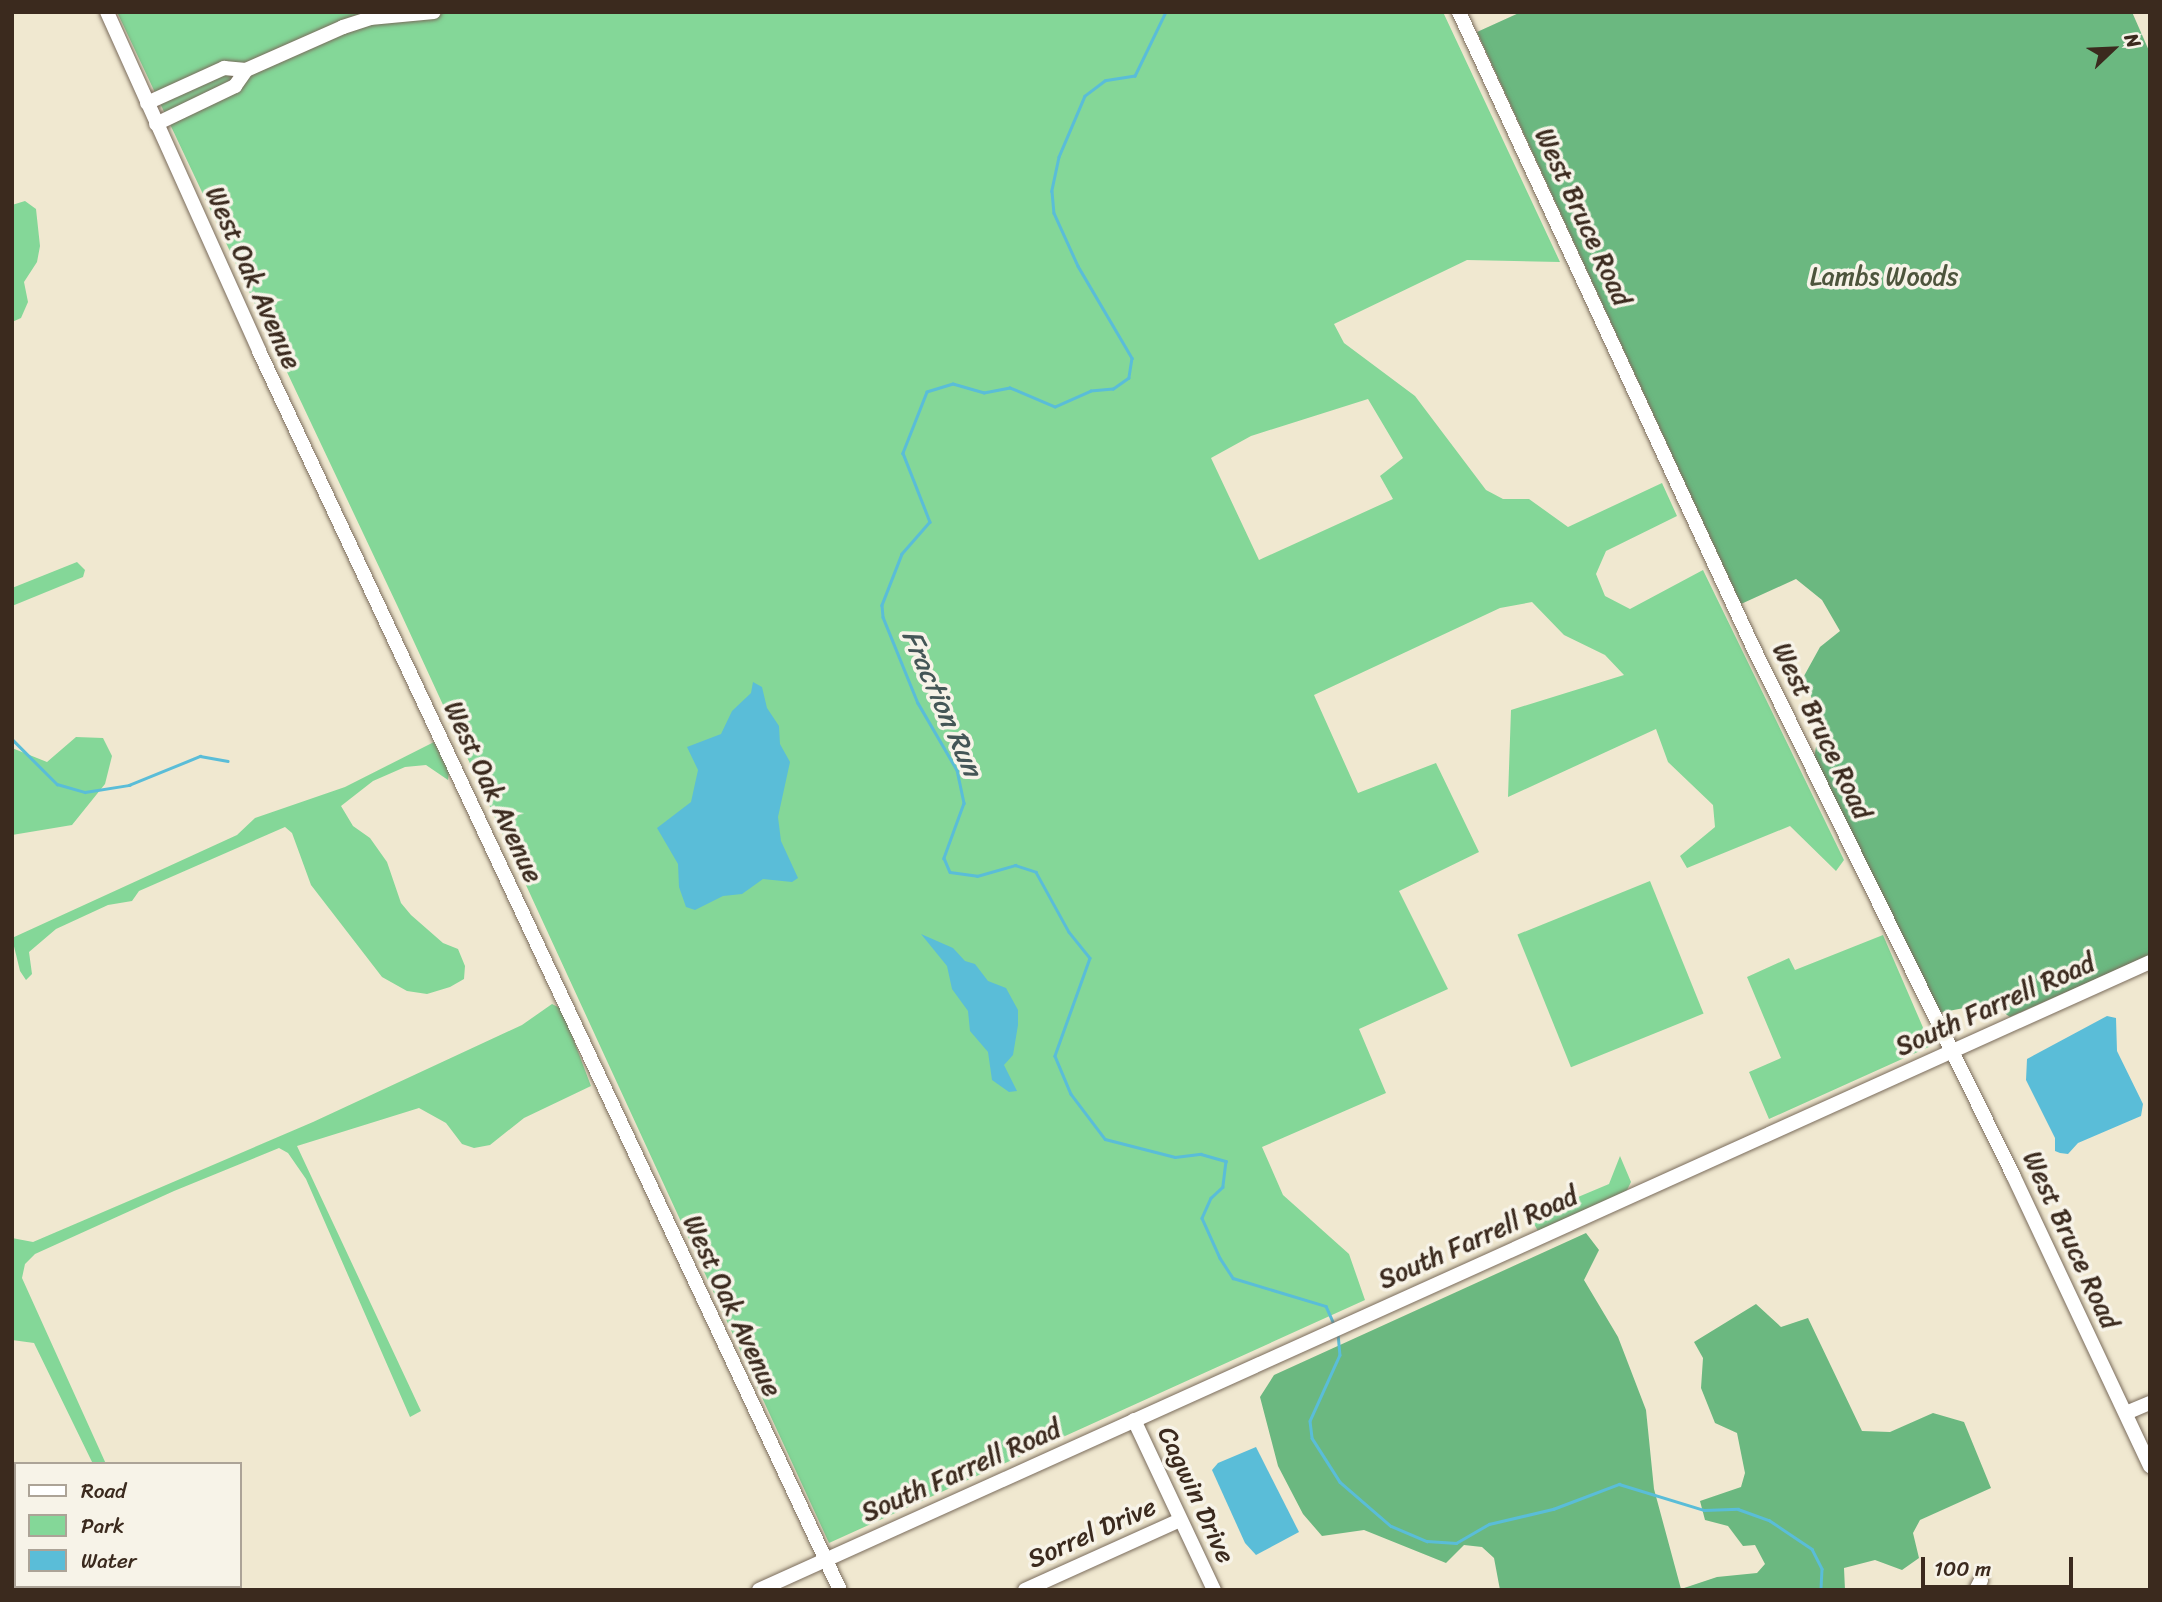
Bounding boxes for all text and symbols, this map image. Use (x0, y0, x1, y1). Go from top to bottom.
north arrow (2078, 14, 2148, 84)
text: N (2115, 28, 2151, 53)
street label: West Bruce Road (1528, 123, 1638, 311)
street label: West Oak Avenue (199, 182, 307, 374)
park label: Lambs Woods (1810, 261, 1958, 293)
water label: Fraction Run (895, 624, 989, 782)
street label: West Bruce Road (1766, 637, 1878, 825)
street label: West Oak Avenue (437, 696, 549, 888)
street label: South Farrell Road (1891, 947, 2099, 1063)
street label: West Bruce Road (2016, 1146, 2126, 1334)
street label: South Farrell Road (1374, 1180, 1582, 1296)
street label: West Oak Avenue (676, 1210, 788, 1402)
street label: South Farrell Road (857, 1413, 1065, 1529)
street label: Cagwin Drive (1151, 1422, 1241, 1568)
legend (14, 1462, 242, 1588)
text: Road (81, 1472, 126, 1510)
street label: Sorrel Drive (1023, 1491, 1161, 1575)
text: Park (81, 1507, 124, 1545)
text: Water (81, 1542, 136, 1580)
scale bar (1924, 1542, 2076, 1586)
text: 100 m (1934, 1550, 1991, 1588)

